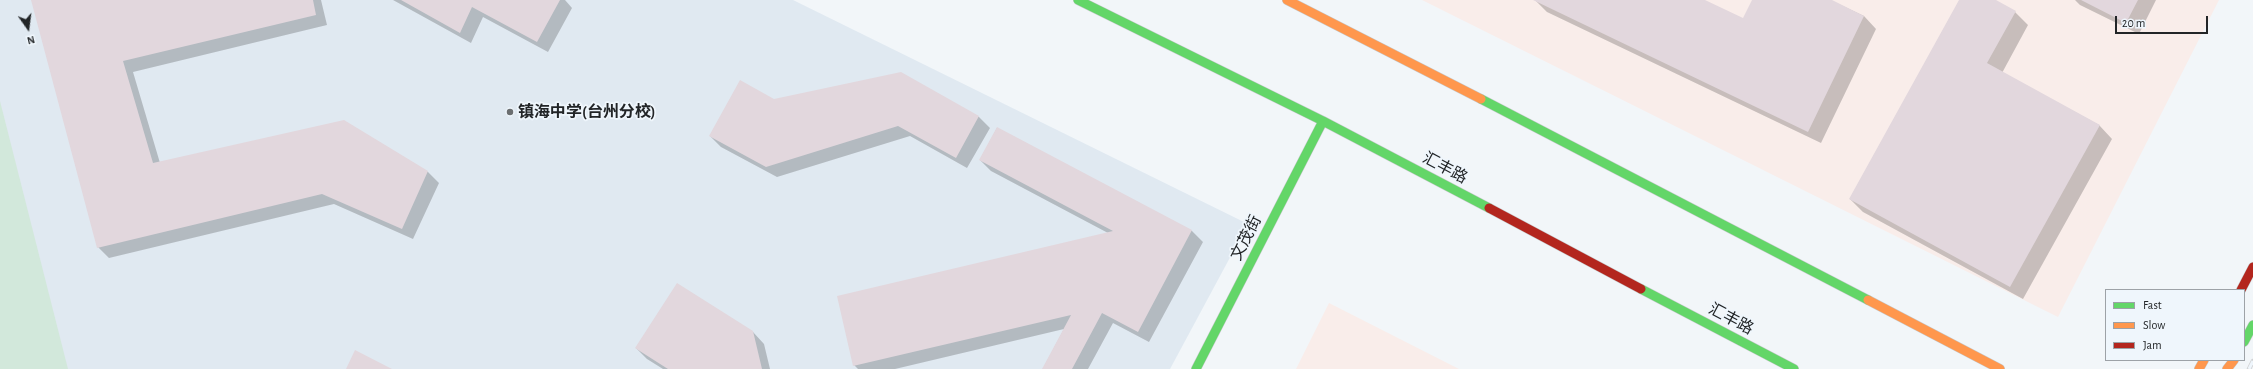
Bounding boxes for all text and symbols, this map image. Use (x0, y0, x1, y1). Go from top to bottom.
north arrow (8, 8, 48, 48)
scale bar (2117, 8, 2210, 34)
text: 20 m (2122, 17, 2145, 29)
text: N (26, 34, 36, 46)
place label: 镇海中学(台州分校) (518, 102, 656, 122)
marker: 镇海中学(台州分校) (505, 107, 515, 117)
street label: 汇丰路 (1419, 148, 1471, 188)
street label: 文茂街 (1227, 212, 1265, 264)
legend (2105, 289, 2245, 361)
street label: 汇丰路 (1705, 299, 1757, 339)
text: Fast (2143, 299, 2162, 311)
text: Slow (2143, 319, 2165, 331)
text: Jam (2143, 339, 2162, 351)

